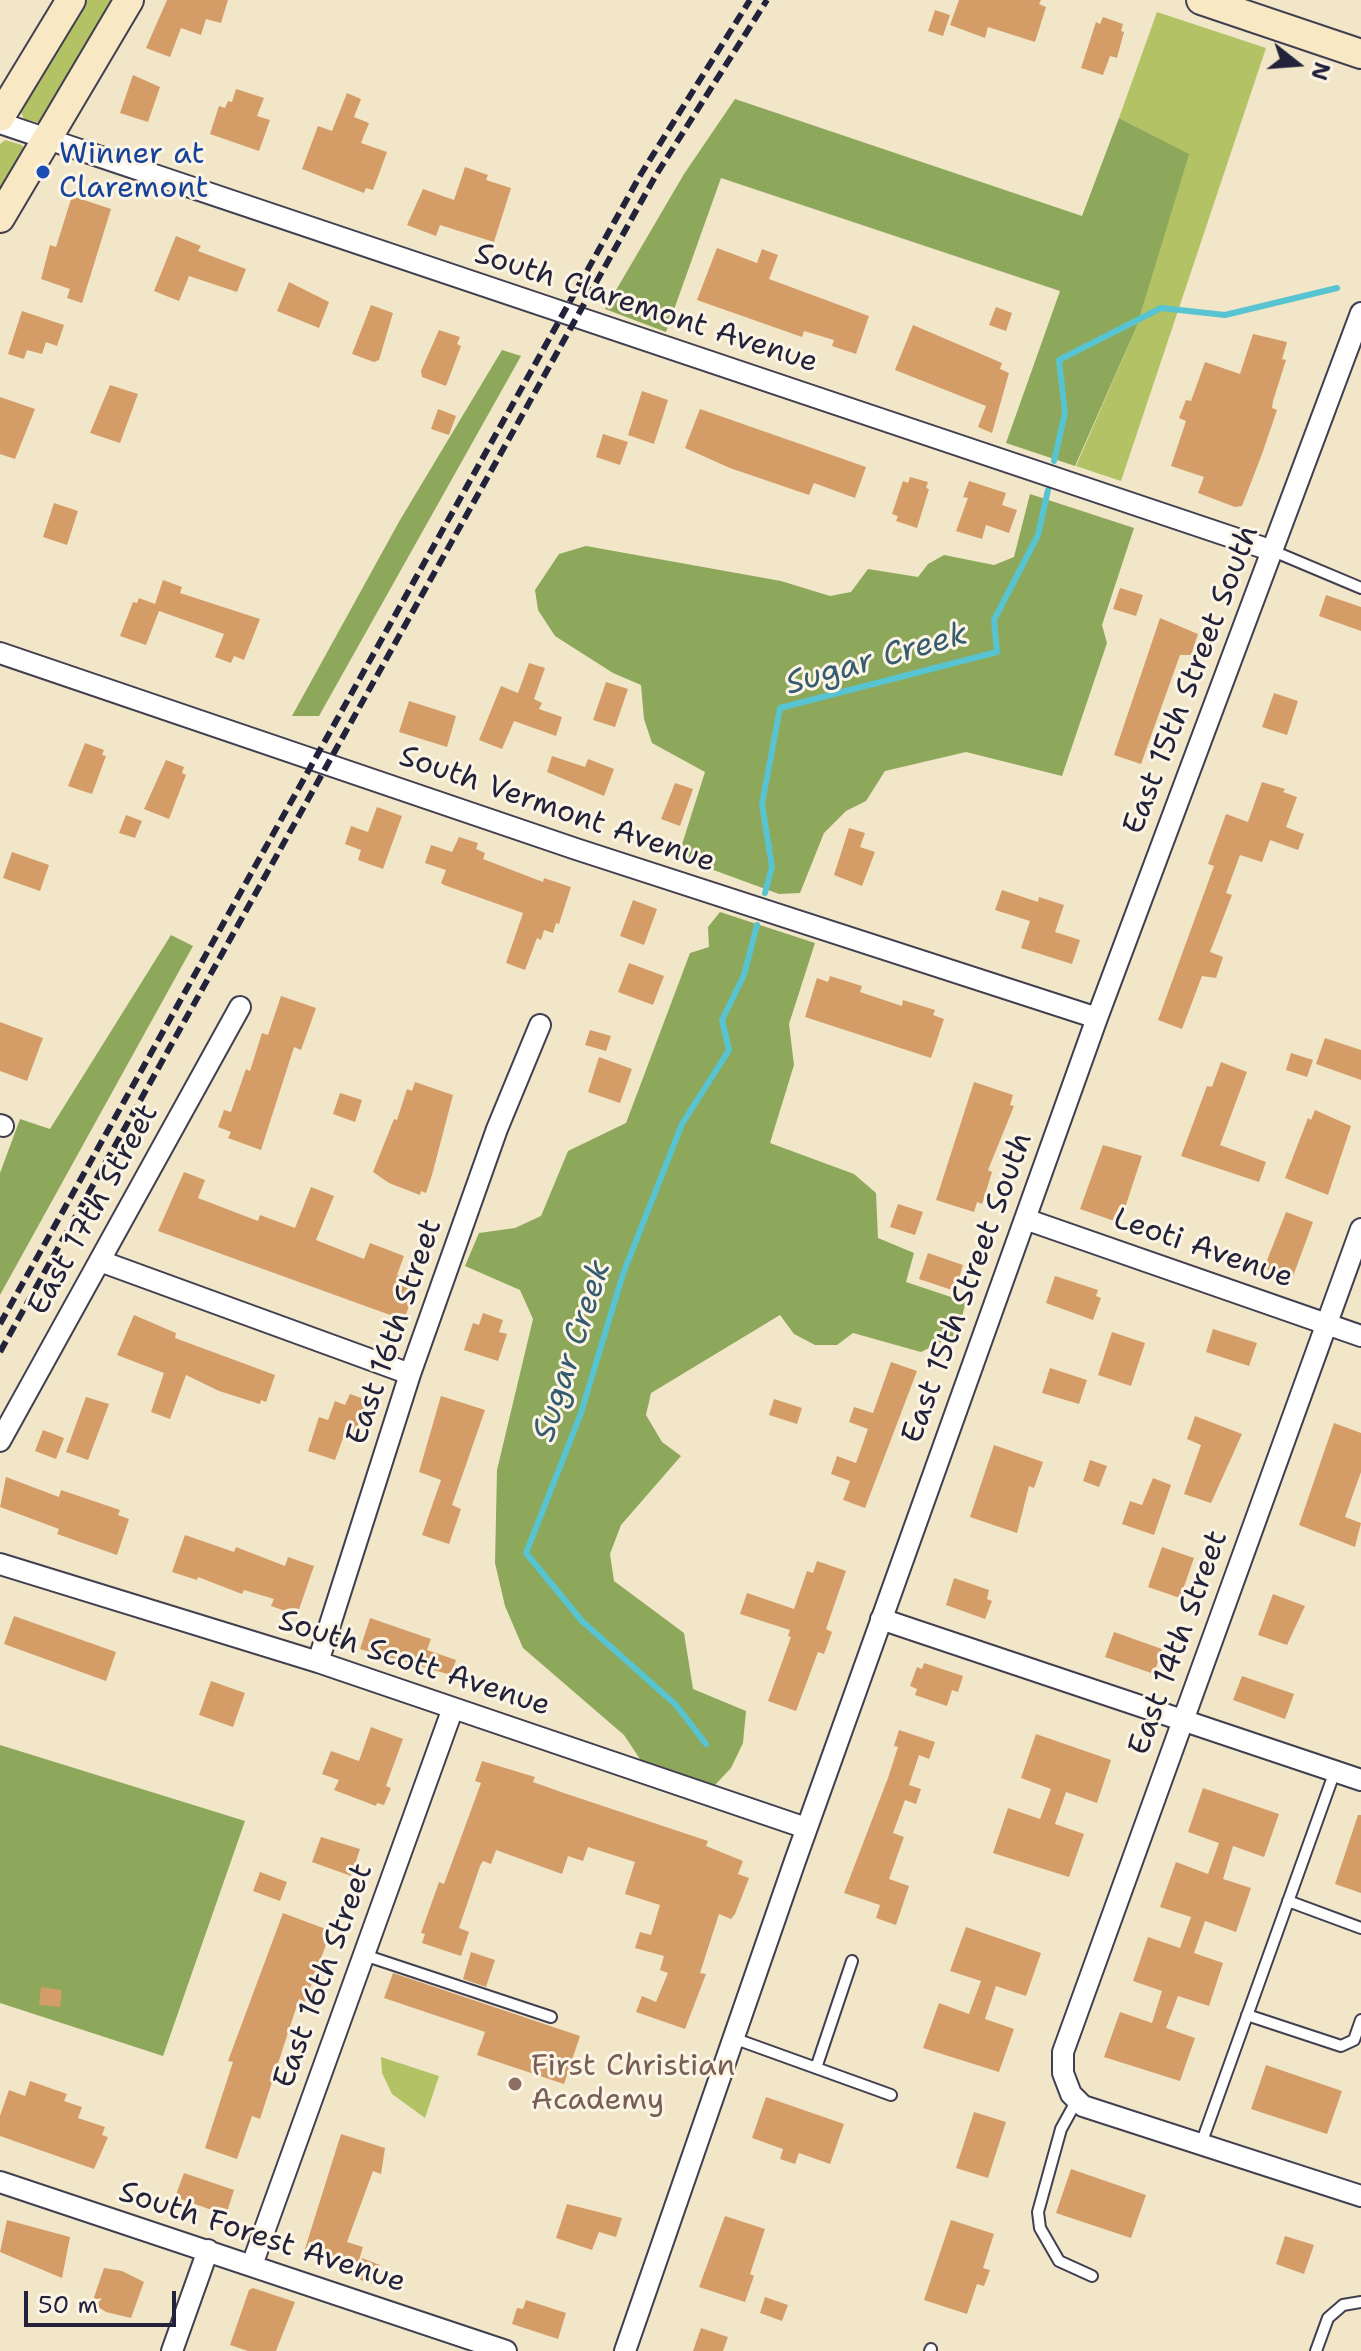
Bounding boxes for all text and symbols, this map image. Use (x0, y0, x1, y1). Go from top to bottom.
north arrow (1257, 24, 1337, 104)
text: N (1304, 59, 1337, 84)
place label: Winner at Claremont (59, 137, 209, 208)
marker: Winner at Claremont (34, 163, 52, 181)
street label: South Claremont Avenue (470, 236, 822, 382)
street label: East 15th Street South (1116, 521, 1268, 839)
water label: Sugar Creek (781, 616, 973, 704)
street label: South Vermont Avenue (394, 739, 720, 881)
street label: East 17th Street (21, 1098, 167, 1322)
street label: East 15th Street South (895, 1128, 1041, 1448)
street label: Leoti Avenue (1109, 1201, 1297, 1297)
street label: East 16th Street (340, 1215, 450, 1449)
water label: Sugar Creek (526, 1256, 620, 1446)
street label: East 14th Street (1122, 1526, 1236, 1760)
street label: South Scott Avenue (274, 1603, 554, 1725)
street label: East 16th Street (267, 1859, 381, 2093)
place label: First Christian Academy (531, 2049, 735, 2120)
marker: First Christian Academy (506, 2075, 524, 2093)
street label: South Forest Avenue (114, 2175, 410, 2301)
scale bar (28, 2275, 180, 2325)
text: 50 m (38, 2289, 98, 2321)

